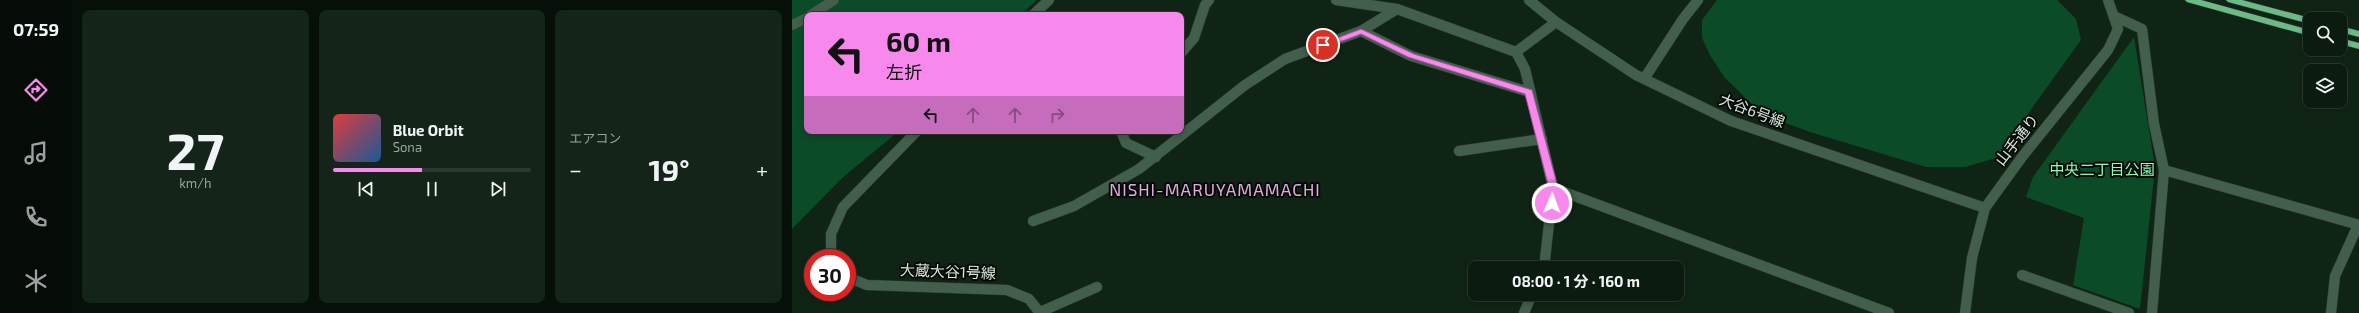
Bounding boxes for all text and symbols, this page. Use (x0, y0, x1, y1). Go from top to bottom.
map controls (2303, 12, 2347, 108)
button: search (2303, 12, 2347, 56)
text: 07:59 (13, 18, 59, 40)
text: 60 m (886, 24, 951, 58)
icon: left (820, 28, 872, 80)
pin (1306, 28, 1340, 62)
icon: arrive (1312, 34, 1334, 56)
text: 左折 (886, 61, 922, 83)
button: layers (2303, 64, 2347, 108)
icon: directions (22, 76, 50, 104)
street label: 大谷6号線 (1717, 89, 1788, 131)
icon: left (920, 104, 942, 126)
icon: ahead (962, 104, 984, 126)
icon: ahead (1004, 104, 1026, 126)
icon: right (1046, 104, 1068, 126)
street label: 山手通り (1991, 110, 2042, 169)
text: 27 (166, 118, 224, 180)
text: Blue Orbit (393, 121, 464, 139)
text: エアコン (569, 130, 621, 146)
icon: music (22, 139, 50, 167)
text: Sona (393, 139, 422, 155)
text: 19° (649, 151, 690, 187)
text: − (569, 156, 582, 182)
text: + (756, 156, 768, 182)
park label: 中央二丁目公園 (2049, 160, 2155, 178)
text: km/h (179, 175, 211, 191)
icon: previous (355, 178, 377, 200)
icon: pause (421, 178, 443, 200)
icon: next (487, 178, 509, 200)
district label: NISHI-MARUYAMAMACHI (1109, 179, 1321, 199)
position arrow (1531, 182, 1573, 224)
icon: phone (22, 203, 50, 231)
speed limit sign: 30 (804, 249, 856, 301)
street label: 大蔵大谷1号線 (900, 260, 996, 282)
icon: climate (22, 267, 50, 295)
text: 08:00 · 1 分 · 160 m (1512, 272, 1640, 290)

